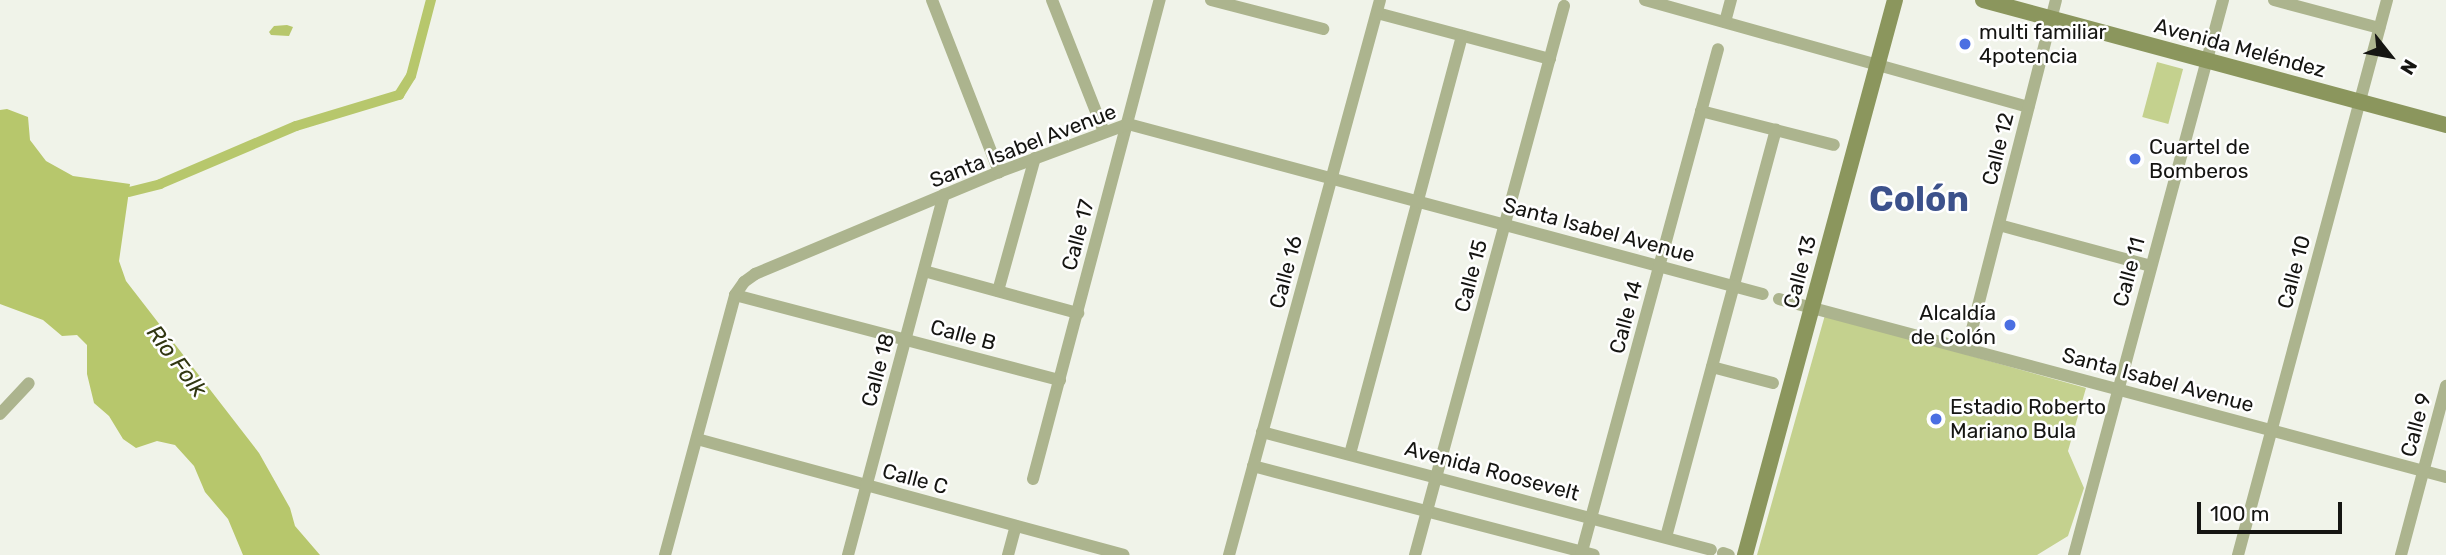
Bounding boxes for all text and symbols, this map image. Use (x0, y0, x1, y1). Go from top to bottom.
street label: Avenida Meléndez (2152, 13, 2328, 83)
place label: multi familiar 4potencia (1979, 19, 2107, 69)
north arrow (2355, 21, 2425, 91)
marker: multi familiar 4potencia (1957, 36, 1973, 52)
text: N (2395, 55, 2422, 79)
street label: Santa Isabel Avenue (926, 99, 1120, 193)
street label: Calle 12 (1977, 110, 2019, 188)
place label: Cuartel de Bomberos (2149, 134, 2250, 184)
marker: Cuartel de Bomberos (2127, 151, 2143, 167)
district label: Colón (1869, 178, 1969, 220)
street label: Santa Isabel Avenue (1500, 192, 1698, 268)
street label: Calle 17 (1056, 197, 1100, 273)
street label: Calle 16 (1264, 233, 1308, 311)
street label: Calle 13 (1778, 233, 1822, 311)
street label: Calle 10 (2272, 233, 2316, 311)
street label: Calle 11 (2108, 235, 2150, 309)
street label: Calle 15 (1449, 237, 1493, 315)
street label: Calle 14 (1604, 278, 1648, 356)
place label: Alcaldía de Colón (1911, 300, 1996, 350)
street label: Calle B (928, 314, 998, 356)
marker: Alcaldía de Colón (2002, 317, 2018, 333)
water label: Río Folk (141, 319, 213, 403)
street label: Calle 18 (856, 331, 900, 409)
street label: Santa Isabel Avenue (2059, 342, 2257, 418)
street label: Calle 9 (2395, 390, 2437, 460)
place label: Estadio Roberto Mariano Bula (1950, 394, 2106, 444)
marker: Estadio Roberto Mariano Bula (1928, 411, 1944, 427)
street label: Avenida Roosevelt (1402, 436, 1582, 506)
street label: Calle C (880, 458, 950, 500)
scale bar (2201, 489, 2346, 532)
text: 100 m (2210, 501, 2269, 526)

